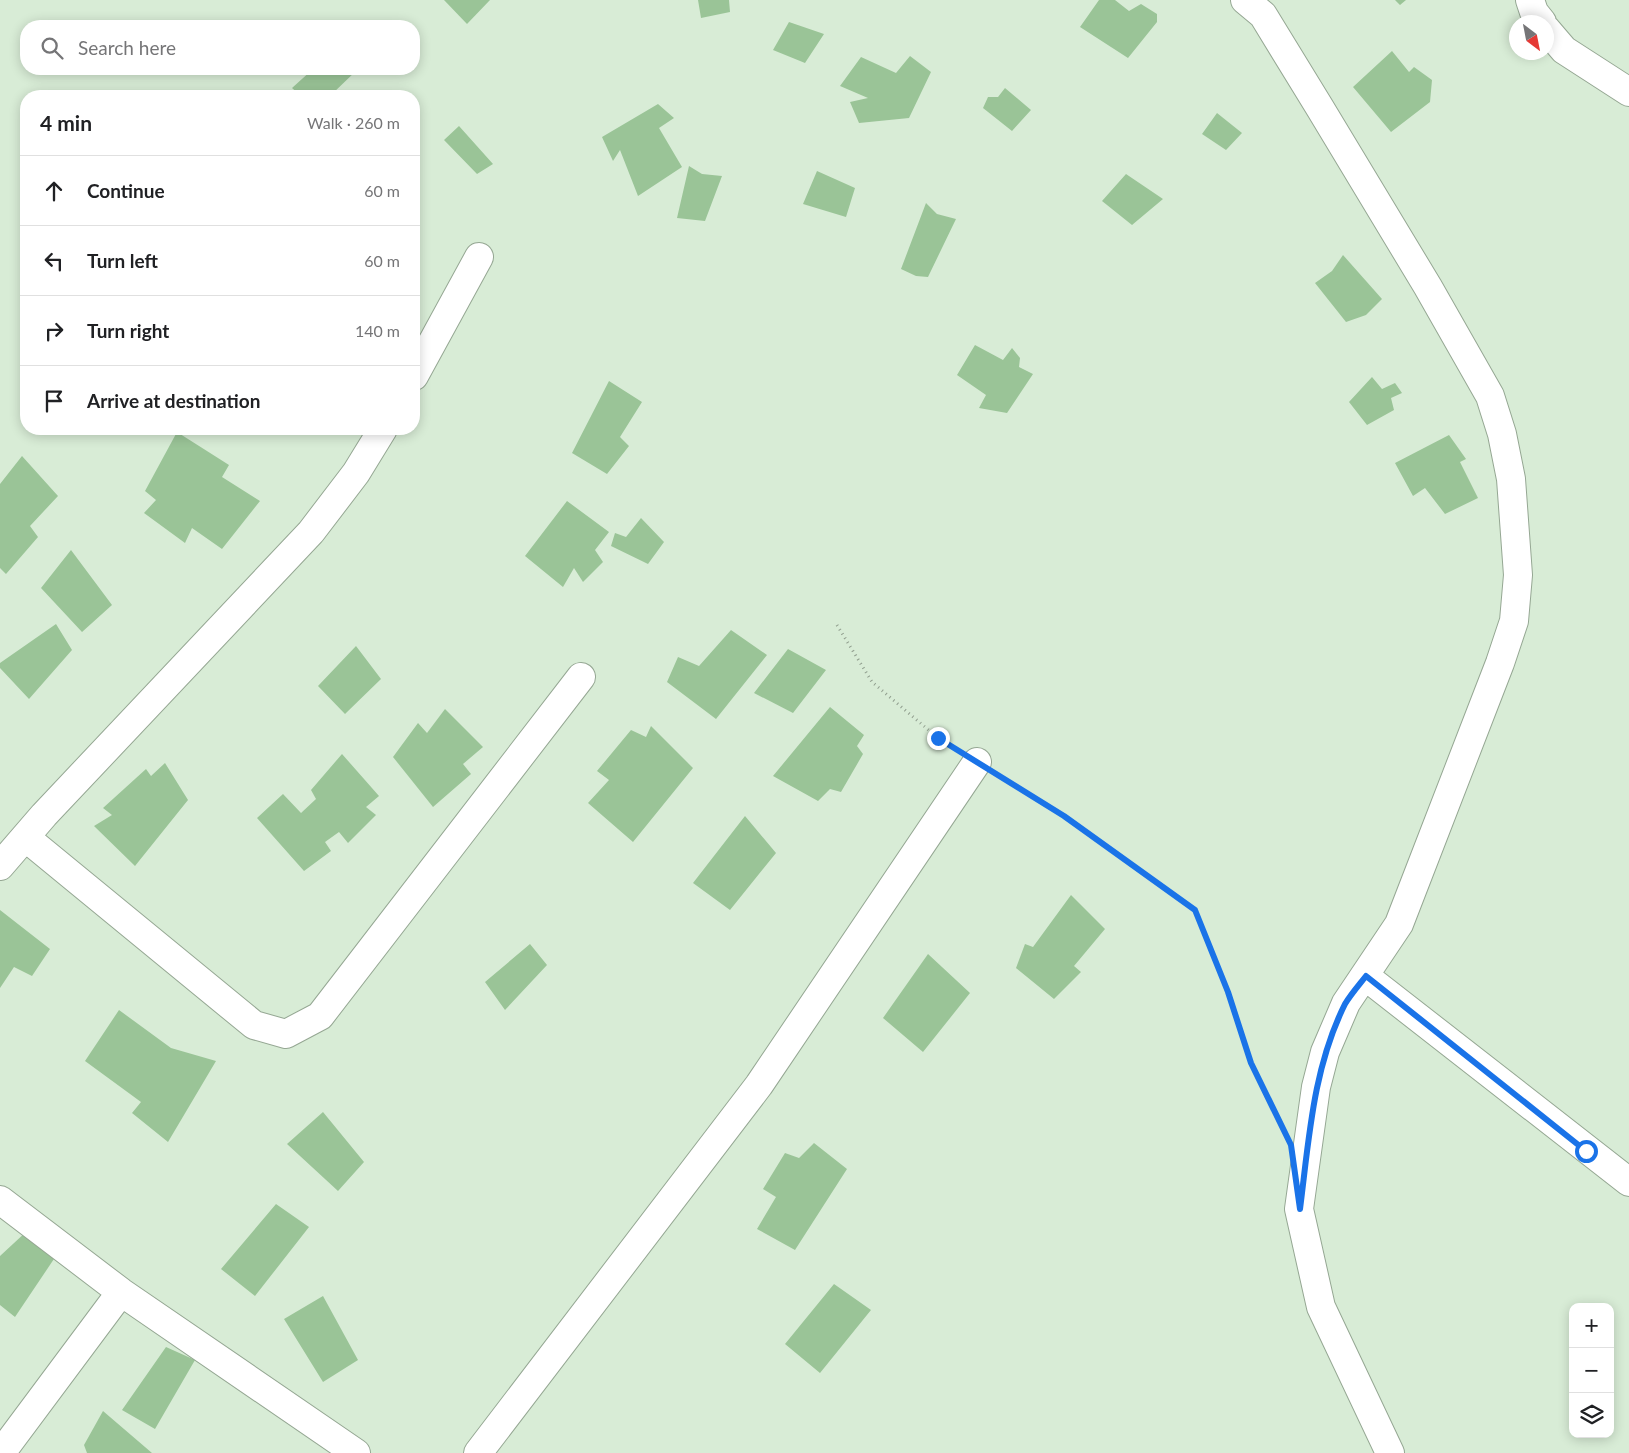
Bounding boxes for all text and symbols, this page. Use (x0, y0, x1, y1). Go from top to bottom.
north arrow (1509, 15, 1554, 60)
search box (20, 20, 420, 75)
icon: search (38, 34, 66, 62)
text: Search here (78, 36, 176, 59)
text: 4 min (40, 110, 92, 135)
text: Walk · 260 m (307, 113, 400, 132)
icon: ahead (40, 177, 68, 205)
text: Continue (87, 179, 165, 202)
text: 60 m (364, 181, 400, 200)
icon: left (40, 247, 68, 275)
text: Turn left (87, 249, 158, 272)
text: 60 m (364, 251, 400, 270)
icon: right (40, 317, 68, 345)
text: Turn right (87, 319, 169, 342)
text: 140 m (355, 321, 400, 340)
icon: arrive (40, 387, 68, 415)
text: Arrive at destination (87, 389, 260, 412)
route end (927, 727, 950, 750)
route start (1575, 1140, 1598, 1163)
map controls (1569, 1303, 1614, 1438)
button: + (1569, 1303, 1614, 1348)
button: − (1569, 1348, 1614, 1393)
button: layers (1569, 1393, 1614, 1438)

